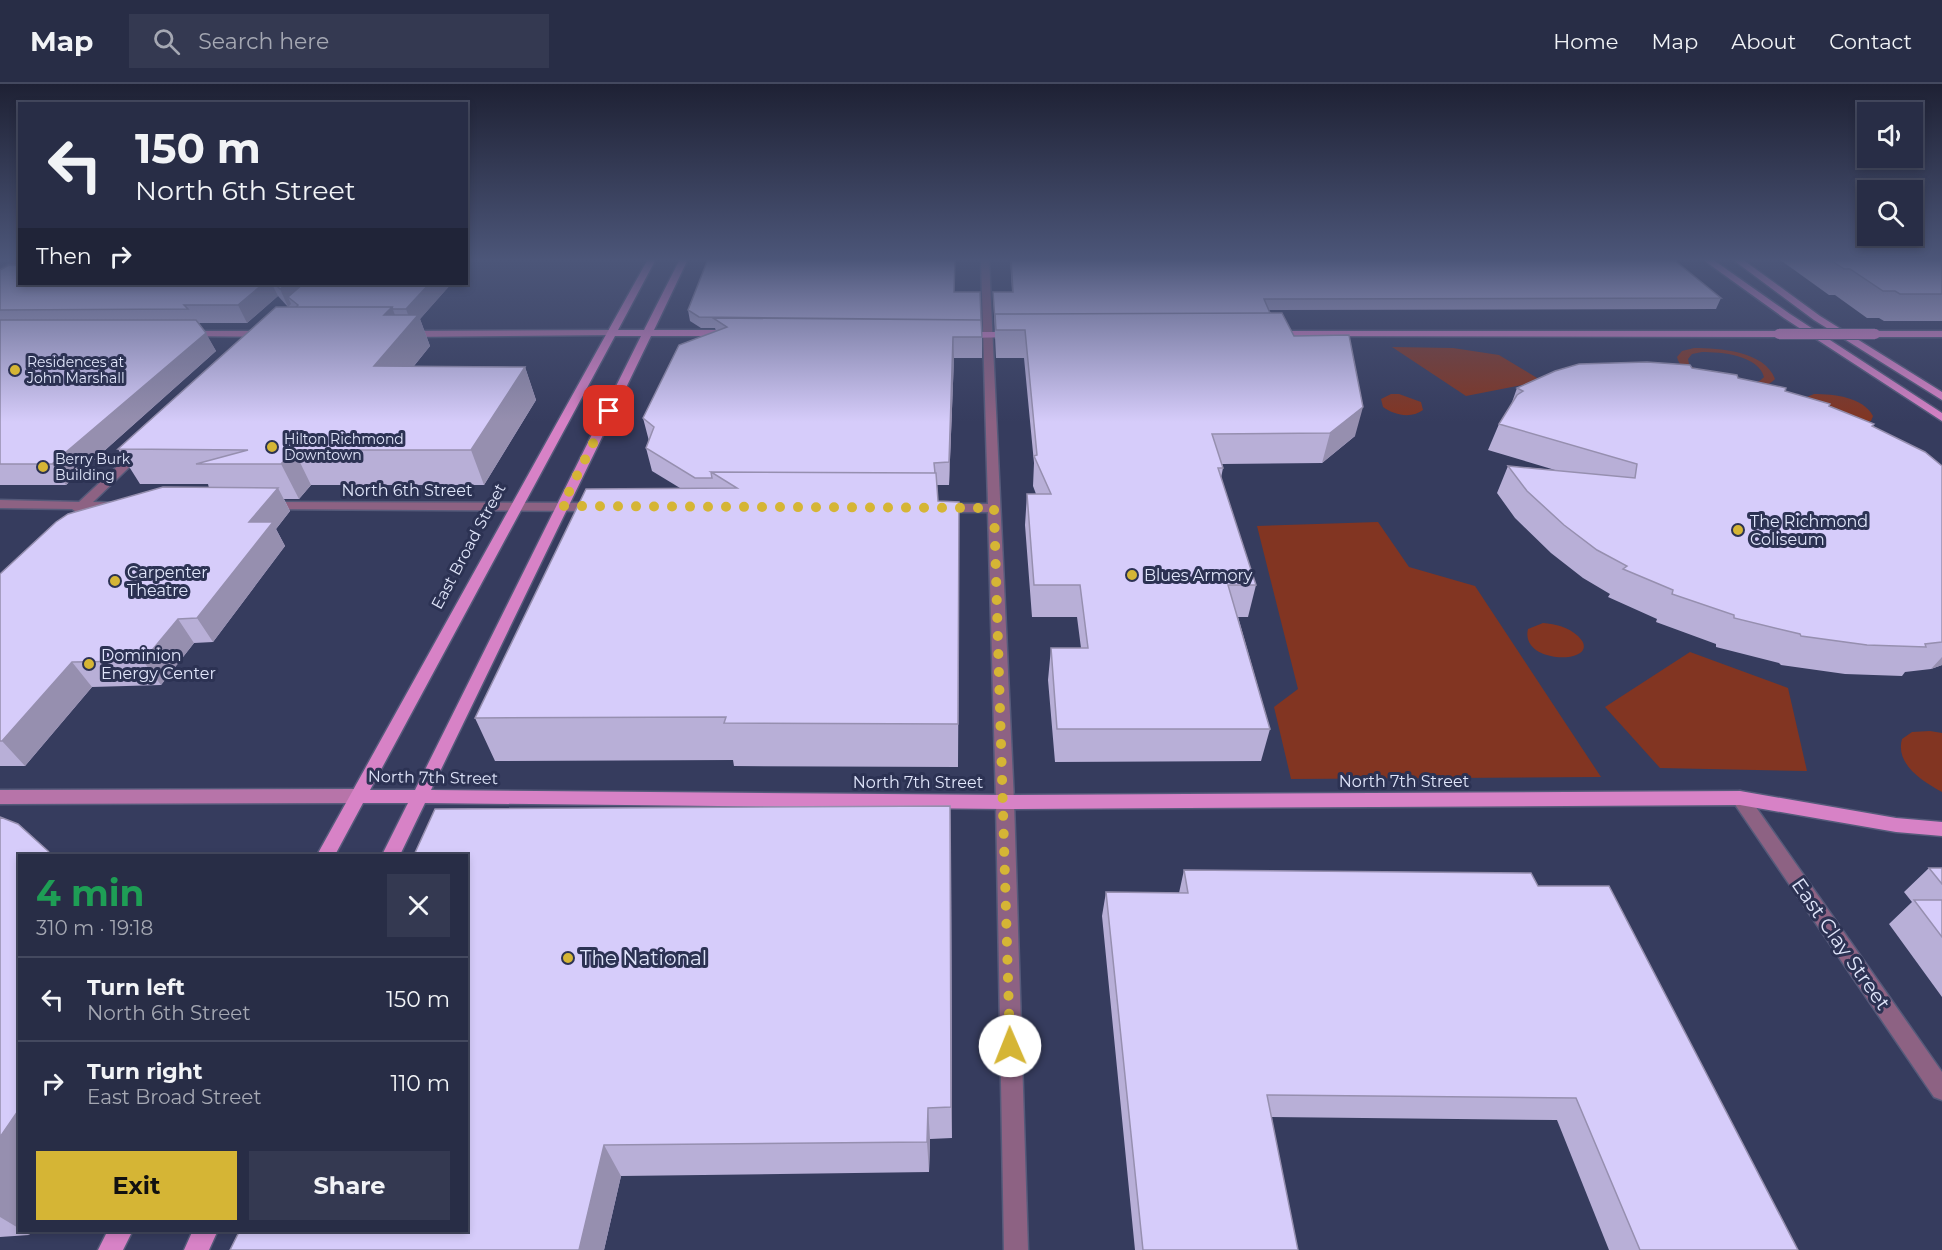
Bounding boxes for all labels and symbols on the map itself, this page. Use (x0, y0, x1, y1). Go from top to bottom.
place label: Residences at John Marshall (26, 353, 125, 387)
marker: Residences at John Marshall (8, 363, 22, 377)
pin (583, 385, 634, 436)
place label: Hilton Richmond Downtown (284, 430, 404, 464)
marker: Hilton Richmond Downtown (265, 440, 279, 454)
place label: Berry Burk Building (55, 450, 131, 484)
marker: Berry Burk Building (36, 460, 50, 474)
street label: East Broad Street (427, 480, 510, 612)
street label: North 6th Street (342, 481, 473, 500)
place label: The Richmond Coliseum (1750, 512, 1868, 549)
marker: The Richmond Coliseum (1731, 523, 1745, 537)
place label: Carpenter Theatre (127, 563, 208, 600)
place label: Blues Armory (1144, 566, 1253, 585)
marker: Blues Armory (1125, 568, 1139, 582)
marker: Carpenter Theatre (108, 574, 122, 588)
place label: Dominion Energy Center (101, 646, 216, 683)
marker: Dominion Energy Center (82, 657, 96, 671)
street label: North 7th Street (368, 767, 499, 788)
street label: North 7th Street (1339, 772, 1470, 791)
street label: North 7th Street (853, 773, 984, 792)
street label: East Clay Street (1787, 873, 1895, 1015)
place label: The National (580, 946, 707, 970)
marker: The National (561, 951, 575, 965)
position arrow (978, 1014, 1042, 1078)

